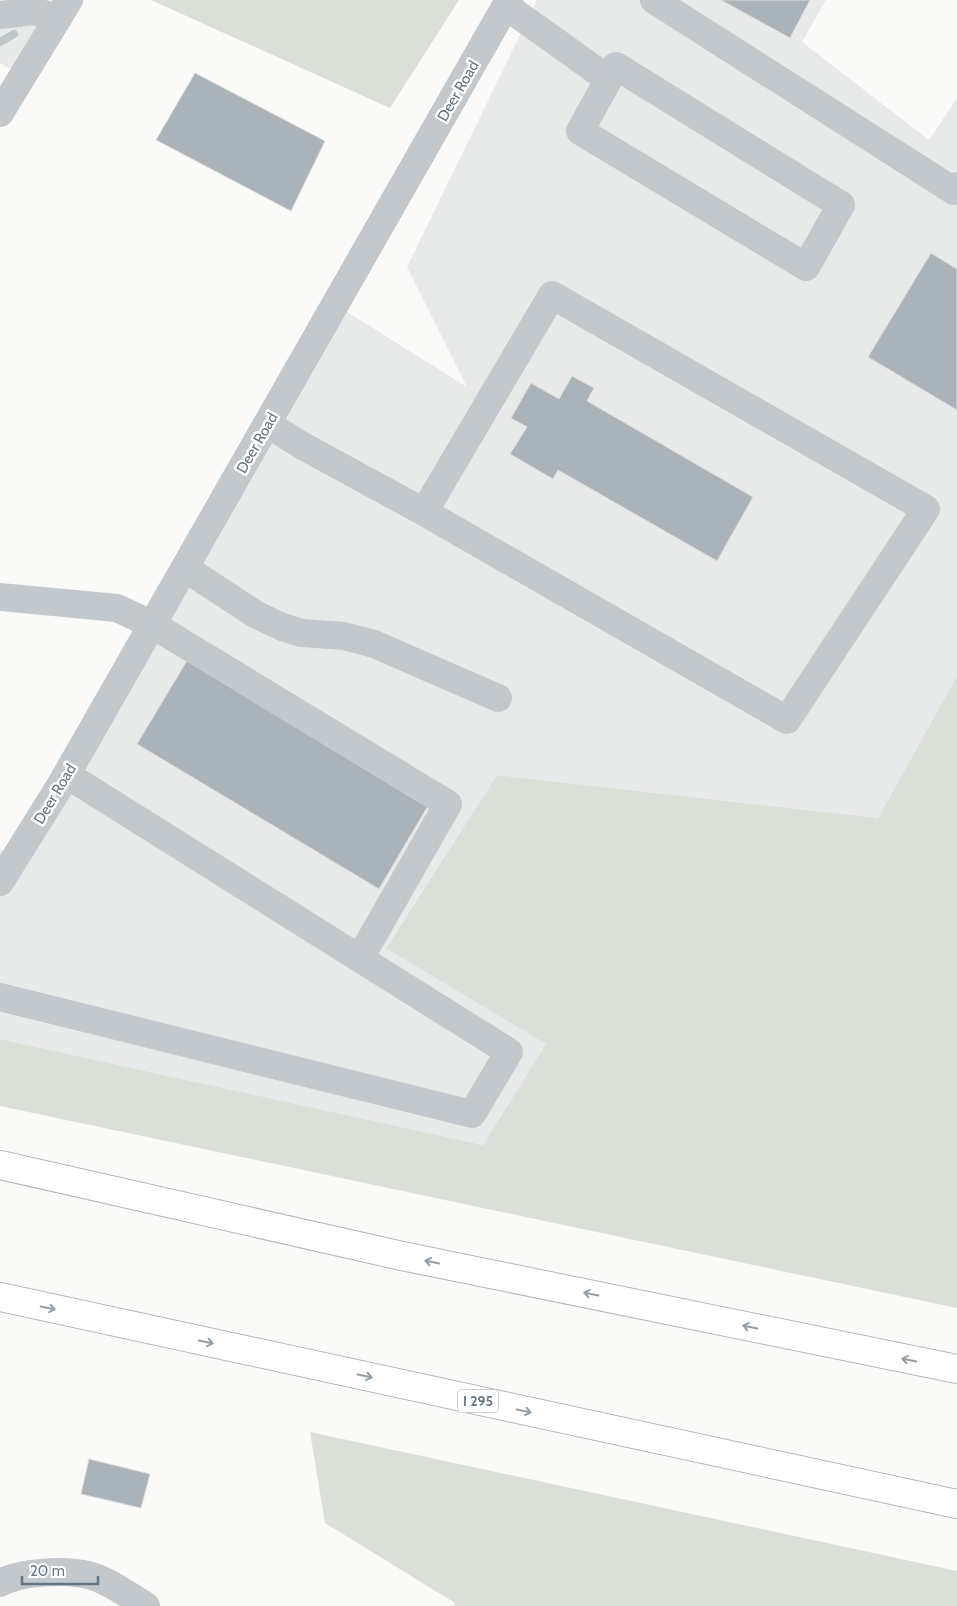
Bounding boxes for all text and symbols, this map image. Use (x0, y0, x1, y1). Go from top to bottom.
street label: Deer Road (433, 58, 483, 124)
street label: Deer Road (232, 410, 282, 476)
street label: Deer Road (30, 761, 80, 827)
one-way arrow (424, 1256, 440, 1266)
one-way arrow (583, 1289, 599, 1299)
one-way arrow (39, 1304, 55, 1313)
one-way arrow (742, 1322, 758, 1331)
one-way arrow (198, 1338, 214, 1347)
one-way arrow (902, 1354, 918, 1364)
one-way arrow (357, 1372, 373, 1381)
road number: I 295 (458, 1390, 498, 1412)
one-way arrow (516, 1406, 532, 1416)
scale bar (22, 1554, 99, 1586)
text: 20 m (30, 1562, 65, 1580)

